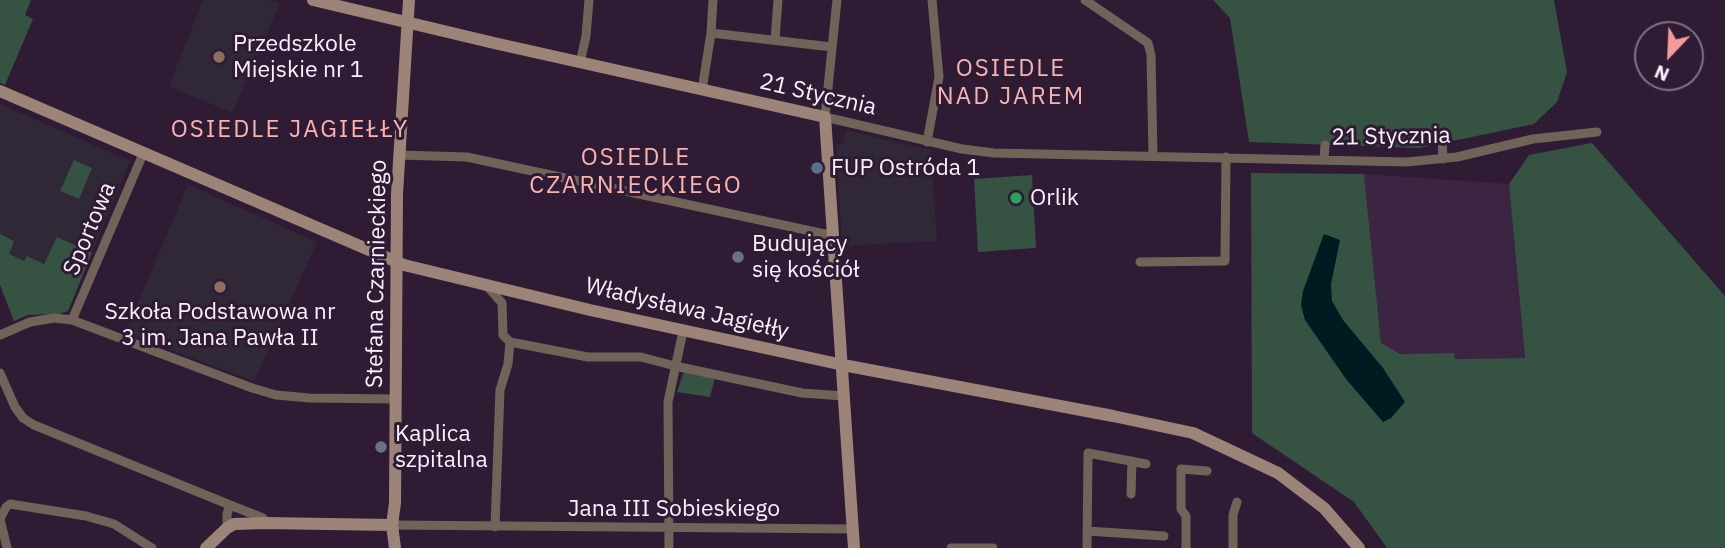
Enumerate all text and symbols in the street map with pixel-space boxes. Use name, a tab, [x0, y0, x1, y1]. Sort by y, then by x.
north arrow	[1634, 21, 1704, 91]
place label: Przedszkole Miejskie nr 1	[233, 30, 364, 84]
marker: Przedszkole Miejskie nr 1	[211, 49, 227, 65]
district label: OSIEDLE NAD JAREM	[938, 55, 1084, 111]
text: N	[1651, 60, 1673, 87]
street label: 21 Stycznia	[757, 68, 879, 122]
district label: OSIEDLE JAGIEŁŁY	[173, 116, 407, 144]
street label: 21 Stycznia	[1331, 122, 1451, 152]
district label: OSIEDLE CZARNIECKIEGO	[531, 144, 741, 200]
place label: FUP Ostróda 1	[831, 154, 980, 182]
street label: Stefana Czarnieckiego	[361, 160, 393, 388]
marker: FUP Ostróda 1	[809, 160, 825, 176]
street label: Sportowa	[58, 178, 122, 280]
place label: Orlik	[1030, 184, 1079, 212]
marker: Orlik	[1008, 190, 1024, 206]
place label: Budujący się kościół	[752, 230, 859, 284]
marker: Budujący się kościół	[730, 249, 746, 265]
street label: Władysława Jagiełły	[583, 272, 791, 346]
marker: Szkoła Podstawowa nr 3 im. Jana Pawła II	[212, 279, 228, 295]
place label: Szkoła Podstawowa nr 3 im. Jana Pawła II	[105, 298, 335, 352]
place label: Kaplica szpitalna	[395, 420, 488, 474]
marker: Kaplica szpitalna	[373, 439, 389, 455]
street label: Jana III Sobieskiego	[568, 495, 780, 523]

